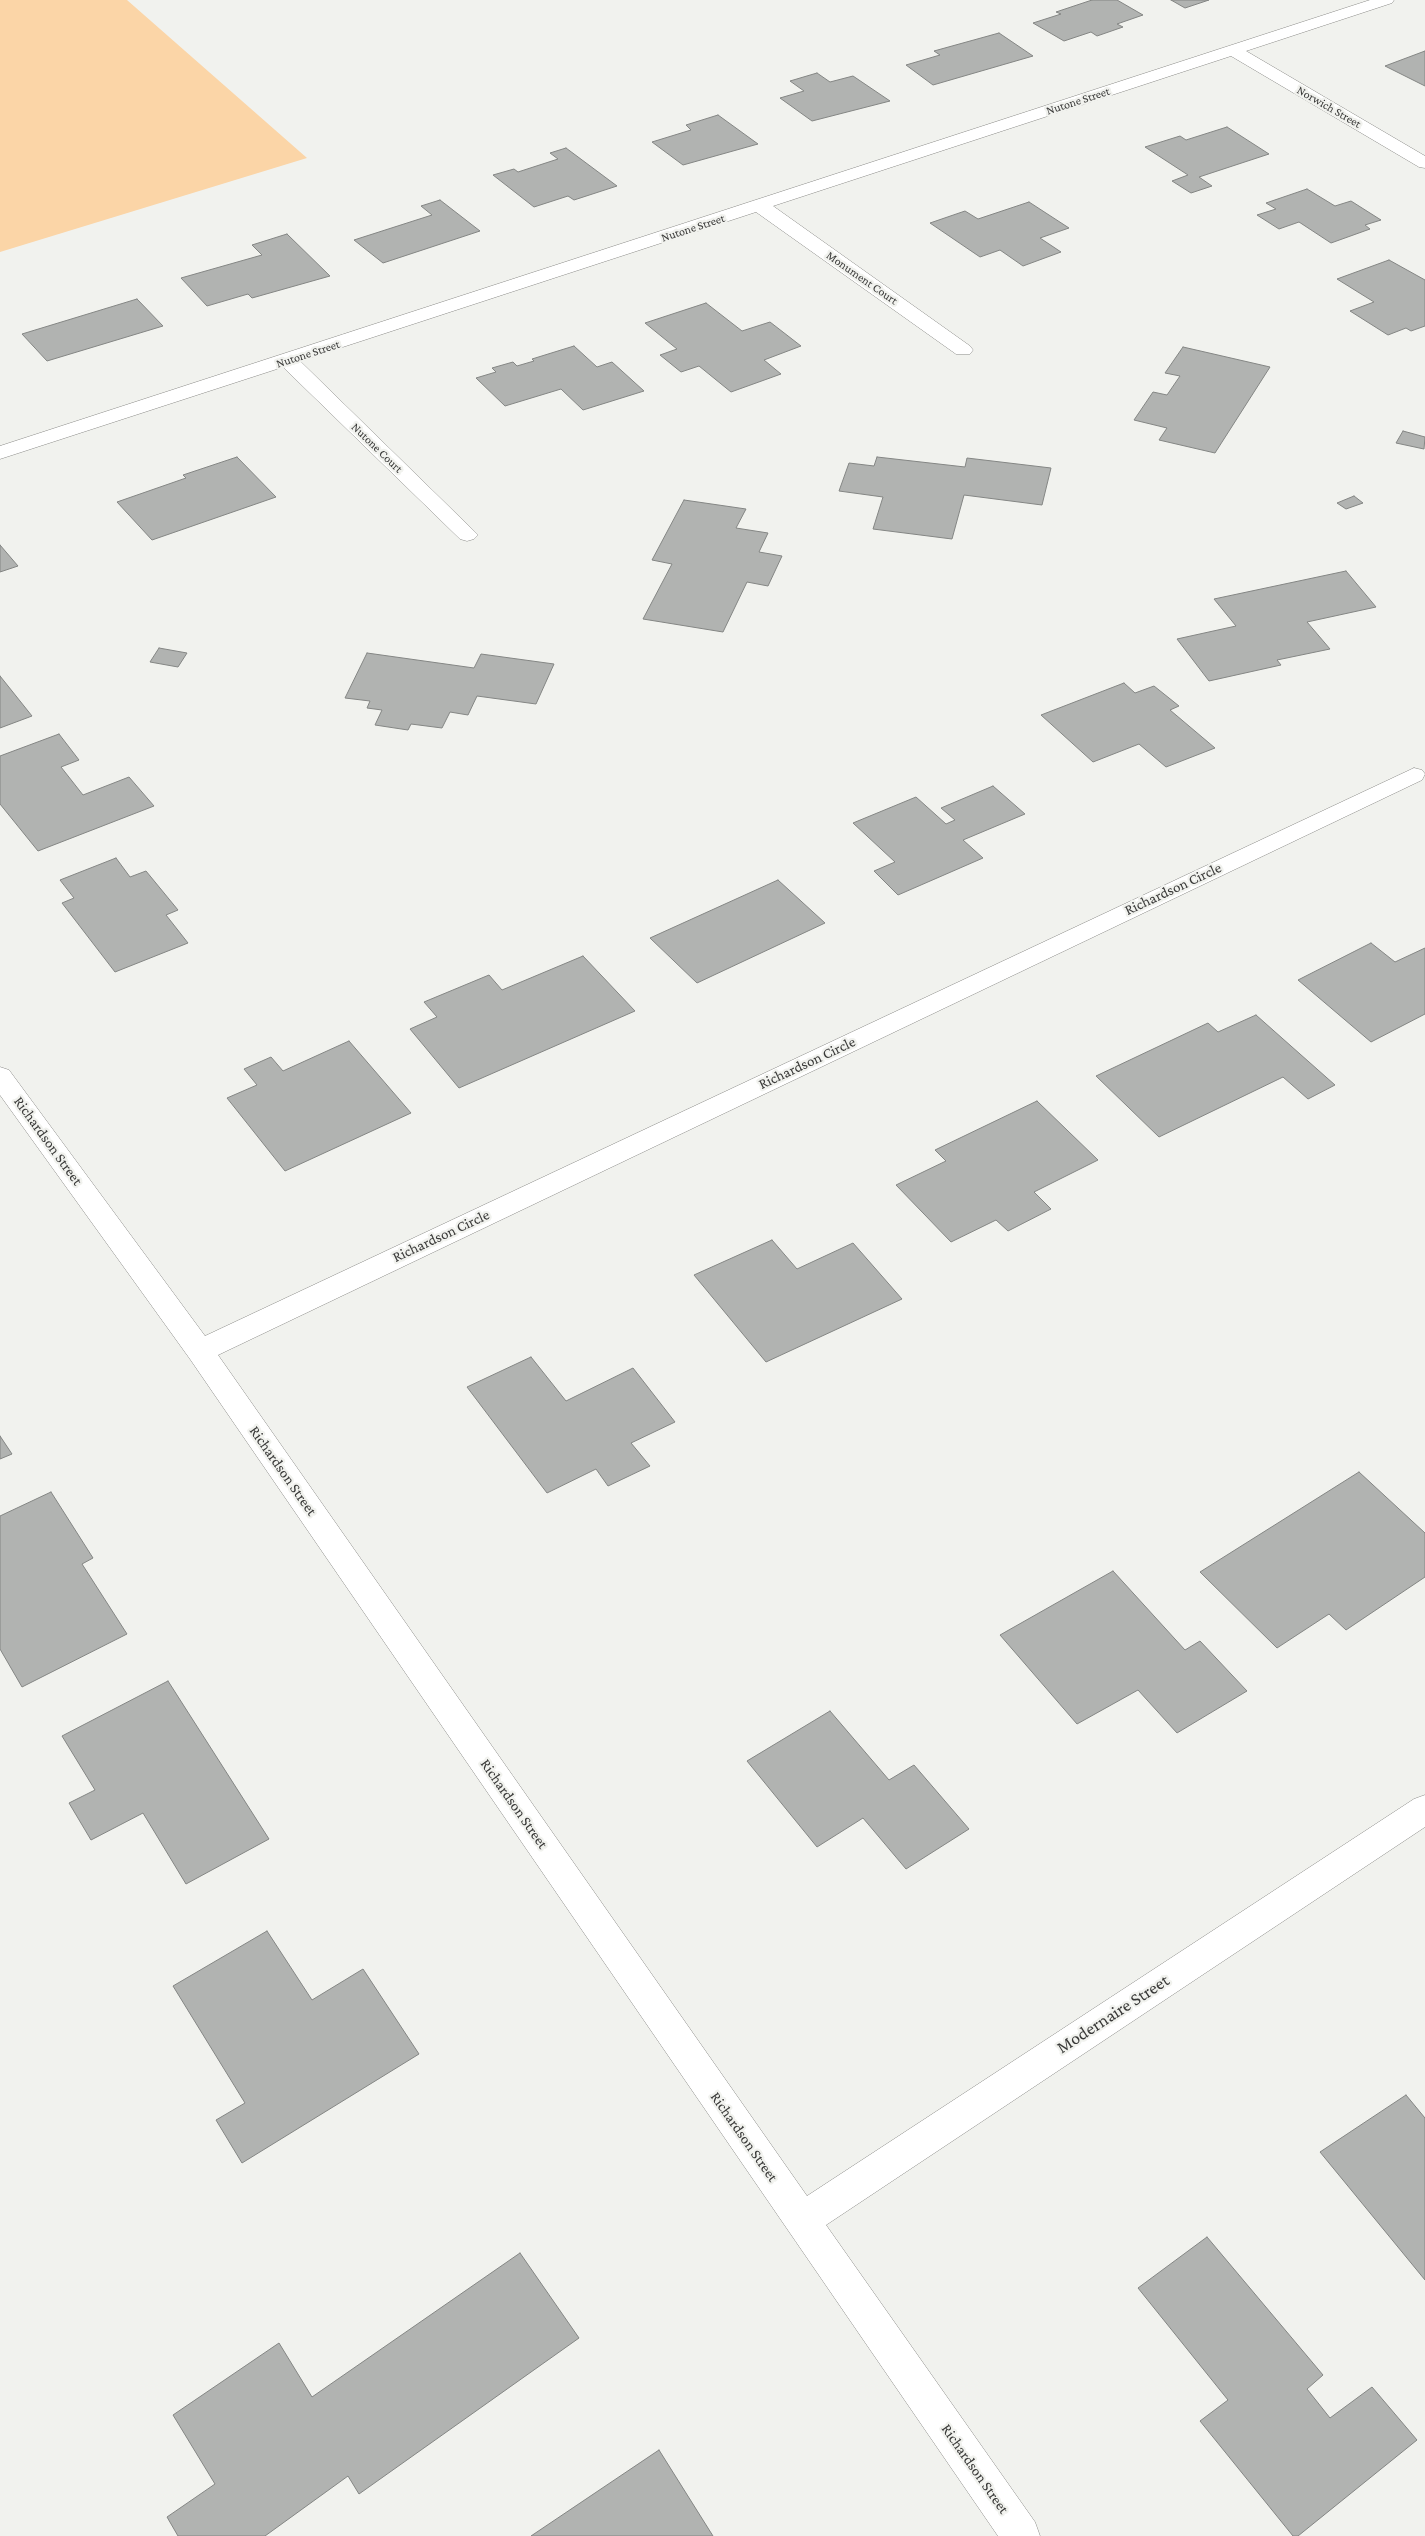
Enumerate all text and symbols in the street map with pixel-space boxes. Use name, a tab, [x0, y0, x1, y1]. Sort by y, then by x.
street label: Norwich Street	[1294, 83, 1364, 131]
street label: Nutone Street	[1044, 84, 1112, 118]
street label: Nutone Street	[659, 211, 727, 245]
street label: Monument Court	[824, 248, 900, 308]
street label: Nutone Street	[274, 337, 342, 371]
street label: Nutone Court	[348, 420, 406, 476]
street label: Richardson Circle	[1122, 859, 1224, 919]
street label: Richardson Circle	[756, 1033, 858, 1093]
street label: Richardson Street	[10, 1093, 86, 1189]
street label: Richardson Circle	[390, 1206, 492, 1266]
street label: Richardson Street	[245, 1423, 321, 1519]
street label: Richardson Street	[476, 1756, 552, 1852]
street label: Modernaire Street	[1053, 1970, 1173, 2058]
street label: Richardson Street	[706, 2089, 782, 2185]
street label: Richardson Street	[937, 2421, 1013, 2517]

